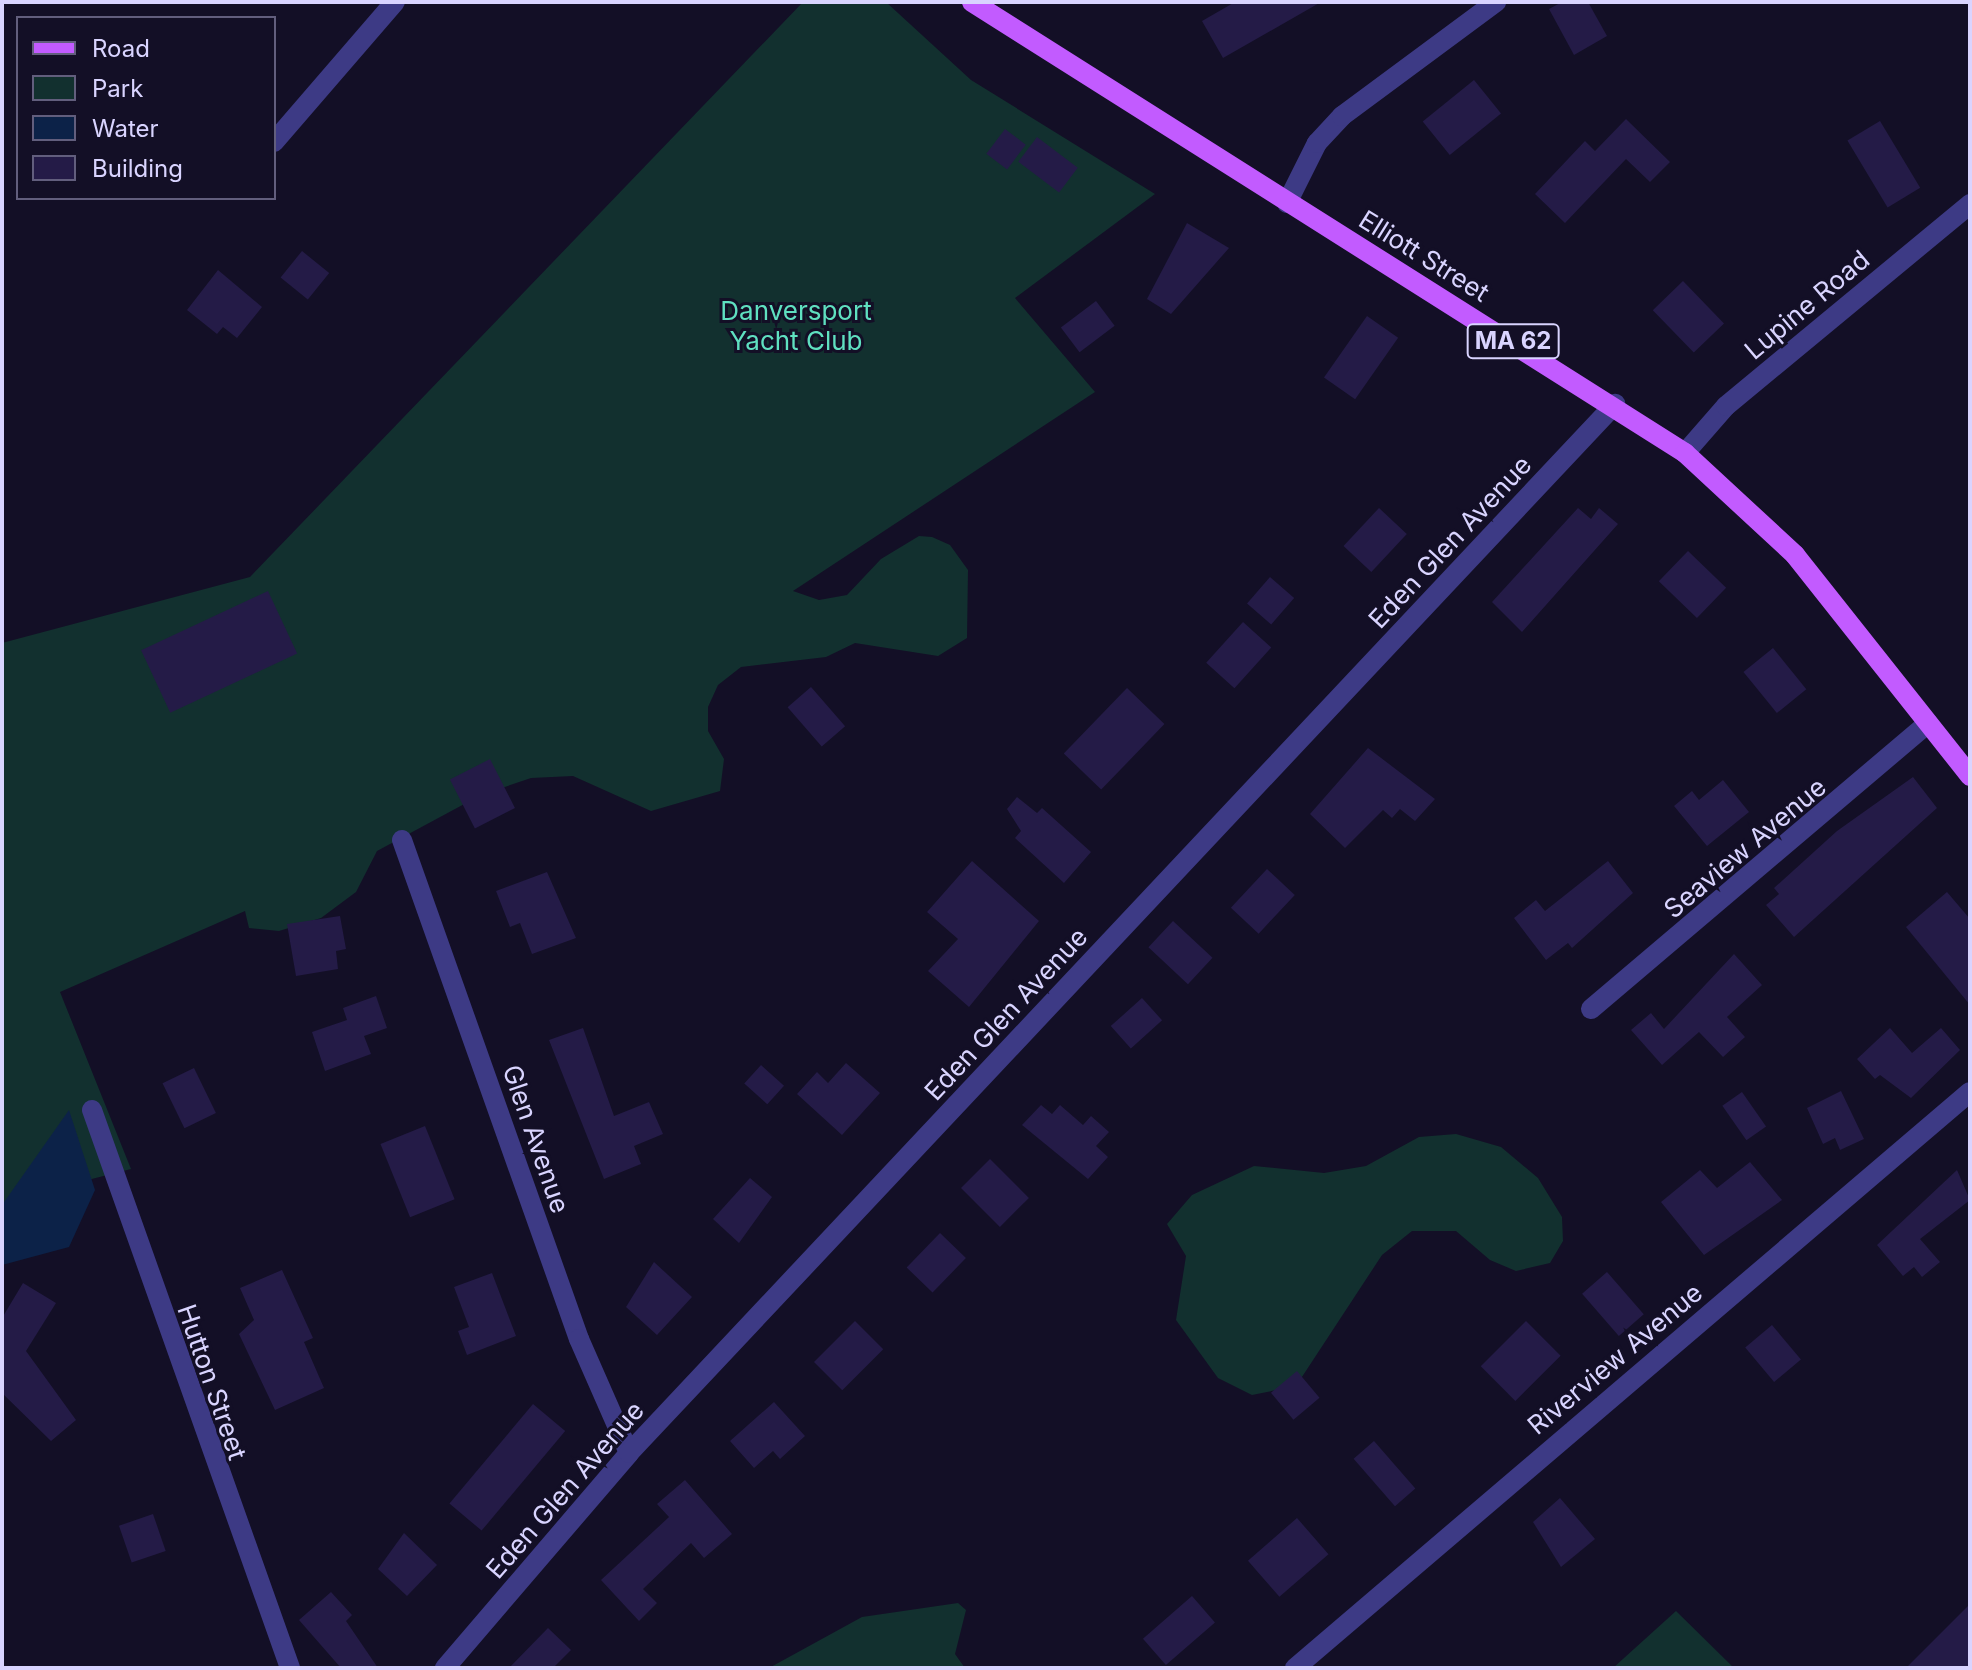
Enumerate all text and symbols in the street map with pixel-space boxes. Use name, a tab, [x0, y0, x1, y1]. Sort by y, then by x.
legend	[16, 16, 276, 200]
text: Road	[92, 34, 150, 63]
text: Park	[92, 74, 143, 103]
text: Water	[92, 114, 159, 143]
text: Building	[92, 154, 183, 183]
street label: Elliott Street	[1353, 204, 1495, 308]
street label: Lupine Road	[1738, 244, 1876, 366]
park label: Danversport Yacht Club	[720, 295, 872, 356]
road number: MA 62	[1465, 321, 1561, 361]
street label: Eden Glen Avenue	[1362, 449, 1538, 635]
street label: Seaview Avenue	[1658, 771, 1832, 925]
street label: Eden Glen Avenue	[918, 921, 1094, 1107]
street label: Glen Avenue	[496, 1061, 576, 1217]
street label: Riverview Avenue	[1521, 1277, 1709, 1441]
street label: Hutton Street	[171, 1300, 253, 1464]
street label: Eden Glen Avenue	[480, 1395, 650, 1585]

